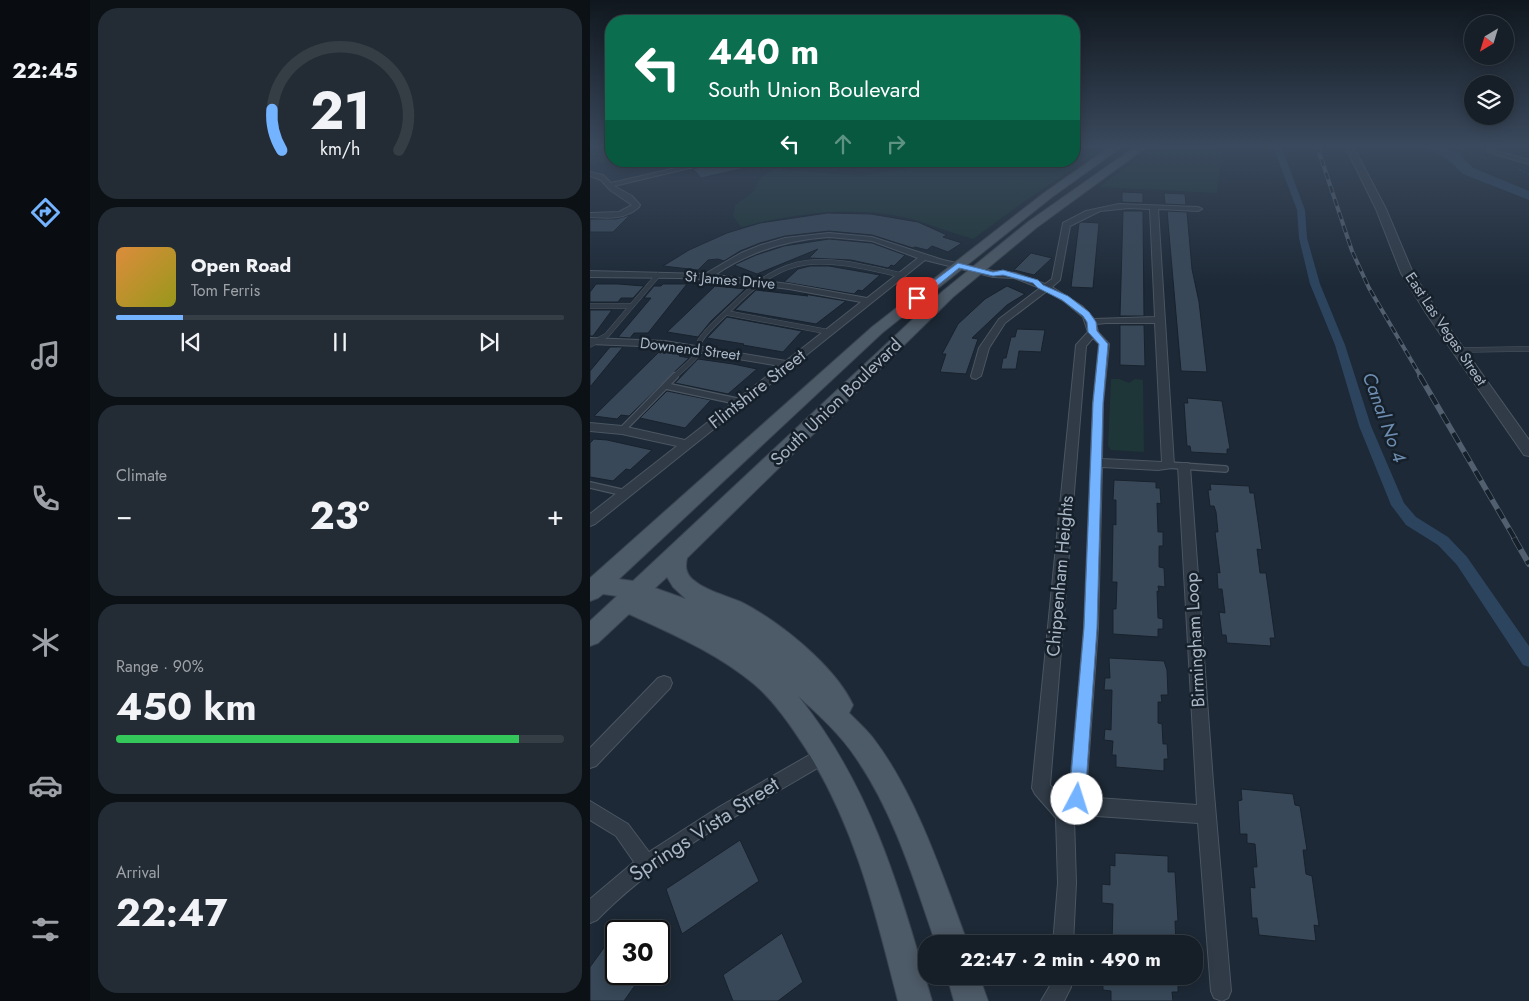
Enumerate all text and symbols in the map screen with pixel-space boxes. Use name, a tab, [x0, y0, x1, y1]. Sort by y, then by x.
north arrow	[1464, 15, 1514, 65]
map controls	[1464, 15, 1514, 125]
text: 440 m	[708, 27, 819, 77]
icon: left	[625, 35, 690, 100]
text: 22:45	[12, 54, 78, 86]
text: 21	[310, 73, 370, 149]
text: South Union Boulevard	[708, 73, 921, 105]
button: layers	[1464, 75, 1514, 125]
icon: left	[776, 130, 804, 158]
icon: ahead	[829, 130, 857, 158]
icon: right	[882, 130, 910, 158]
text: km/h	[320, 136, 360, 162]
icon: directions	[28, 195, 63, 230]
text: Open Road	[191, 252, 291, 279]
street label: St James Drive	[684, 265, 776, 295]
street label: East Las Vegas Street	[1400, 268, 1492, 390]
pin	[896, 277, 938, 319]
text: Tom Ferris	[191, 279, 260, 302]
icon: arrive	[903, 284, 931, 312]
icon: previous	[177, 328, 205, 356]
icon: pause	[326, 328, 354, 356]
icon: next	[475, 328, 503, 356]
street label: Downend Street	[639, 332, 742, 366]
street label: South Union Boulevard	[764, 332, 908, 472]
icon: music	[28, 338, 63, 373]
street label: Flintshire Street	[703, 342, 811, 435]
water label: Canal No 4	[1356, 368, 1413, 466]
text: Climate	[116, 464, 167, 487]
icon: phone	[28, 481, 63, 516]
text: 23°	[310, 488, 370, 543]
street label: Chippenham Heights	[1040, 494, 1080, 658]
text: −	[116, 495, 133, 536]
text: +	[547, 495, 564, 536]
street label: Birmingham Loop	[1178, 572, 1212, 708]
icon: climate	[28, 625, 63, 660]
text: Range · 90%	[116, 655, 204, 678]
text: 450 km	[116, 679, 257, 734]
icon: car	[28, 768, 63, 803]
street label: Springs Vista Street	[623, 769, 785, 889]
position arrow	[1050, 772, 1102, 824]
text: Arrival	[116, 861, 160, 884]
text: 22:47	[116, 885, 228, 940]
icon: filters	[28, 912, 63, 947]
speed limit sign: 30	[605, 920, 670, 985]
text: 22:47 · 2 min · 490 m	[960, 946, 1161, 973]

